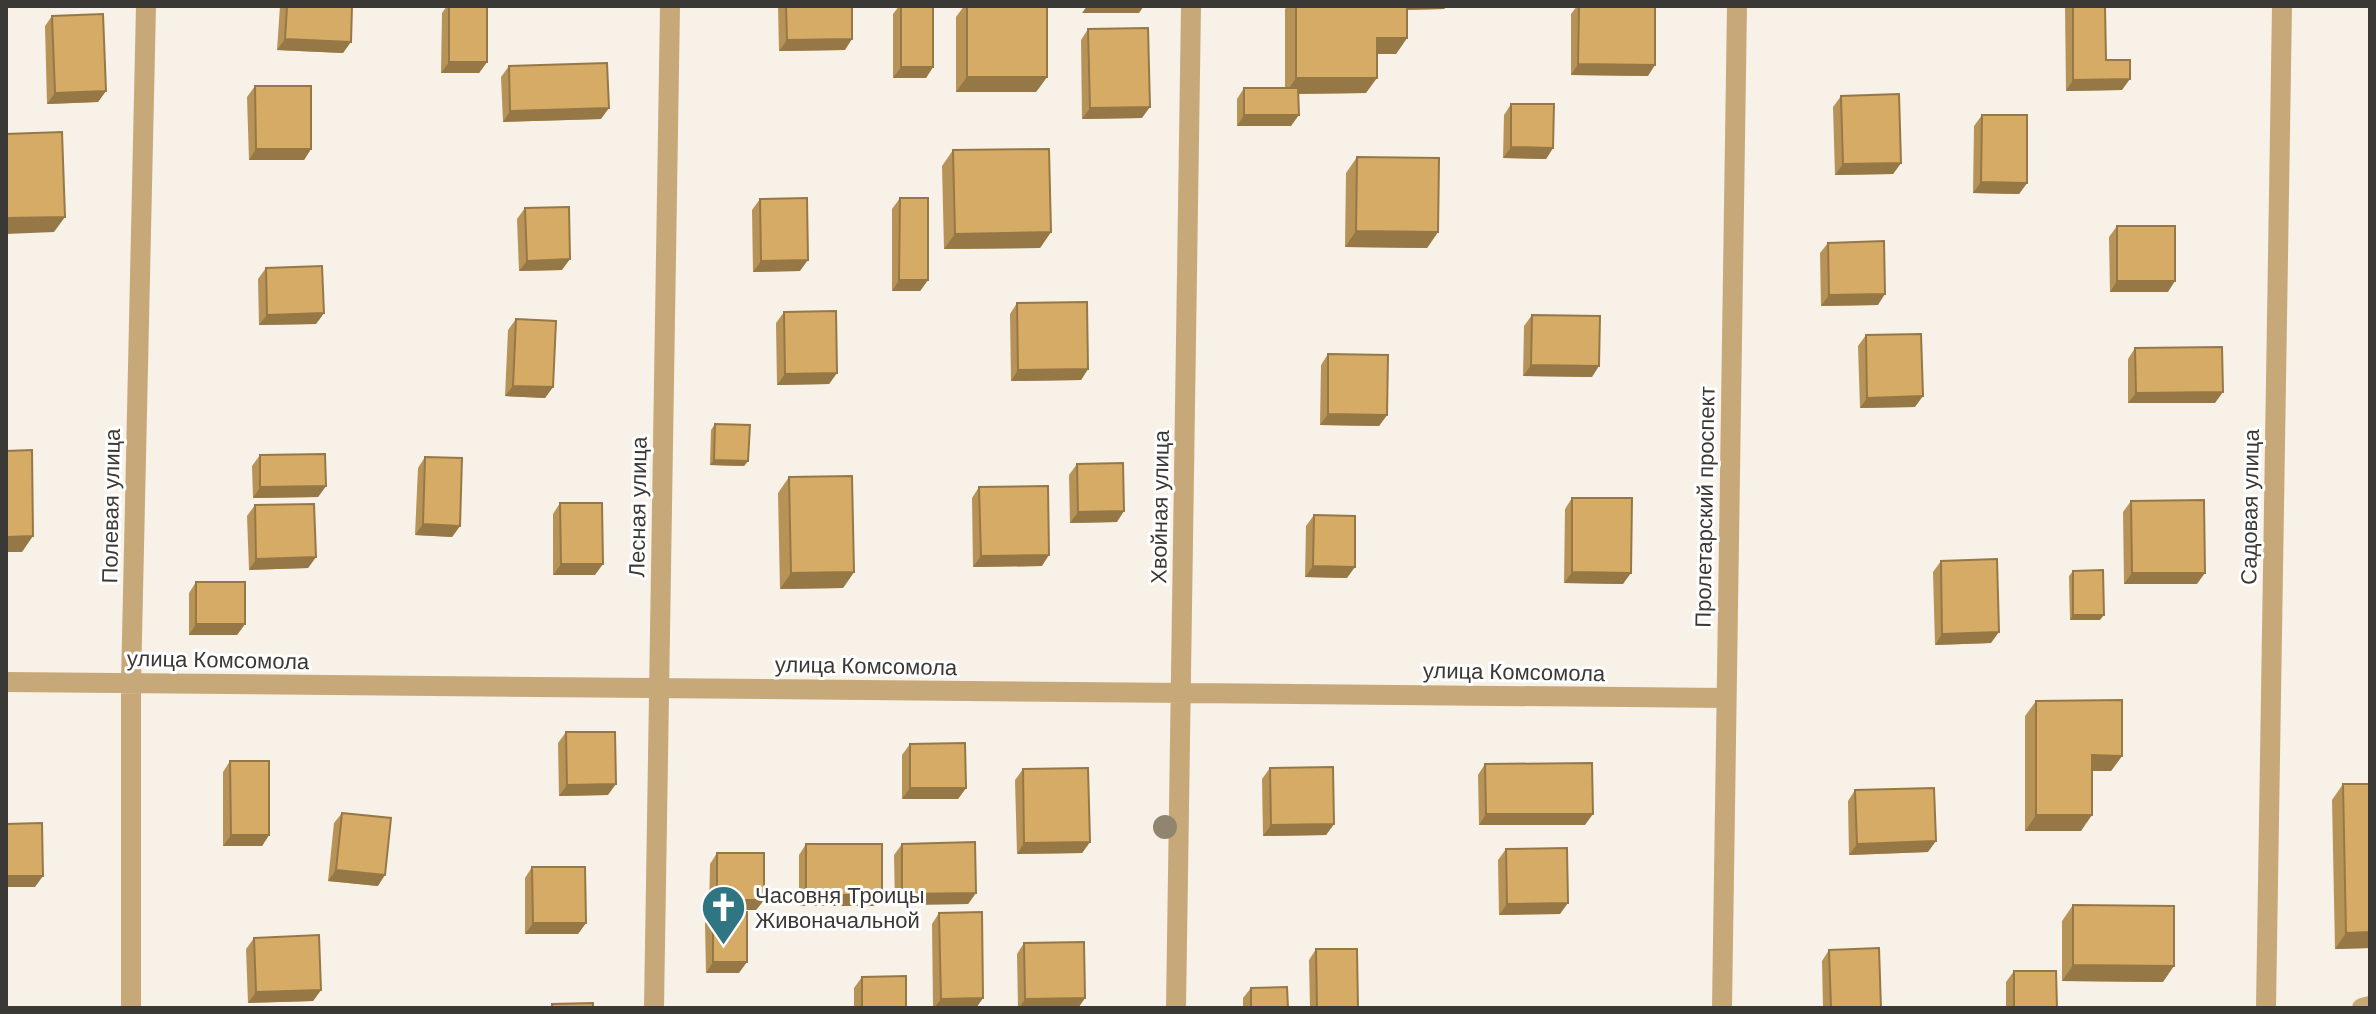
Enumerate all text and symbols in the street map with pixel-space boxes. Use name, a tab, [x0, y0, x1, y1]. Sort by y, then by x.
street label: Пролетарский проспект	[1690, 386, 1720, 628]
street label: Полевая улица	[97, 428, 125, 584]
street label: Садовая улица	[2236, 428, 2264, 585]
street label: Хвойная улица	[1146, 429, 1174, 584]
street label: Лесная улица	[624, 436, 652, 577]
street label: улица Комсомола	[127, 646, 310, 674]
street label: улица Комсомола	[775, 652, 958, 680]
street label: улица Комсомола	[1423, 658, 1606, 686]
place label: Часовня Троицы Живоначальной	[755, 883, 925, 933]
church icon: Часовня Троицы Живоначальной	[700, 884, 748, 947]

